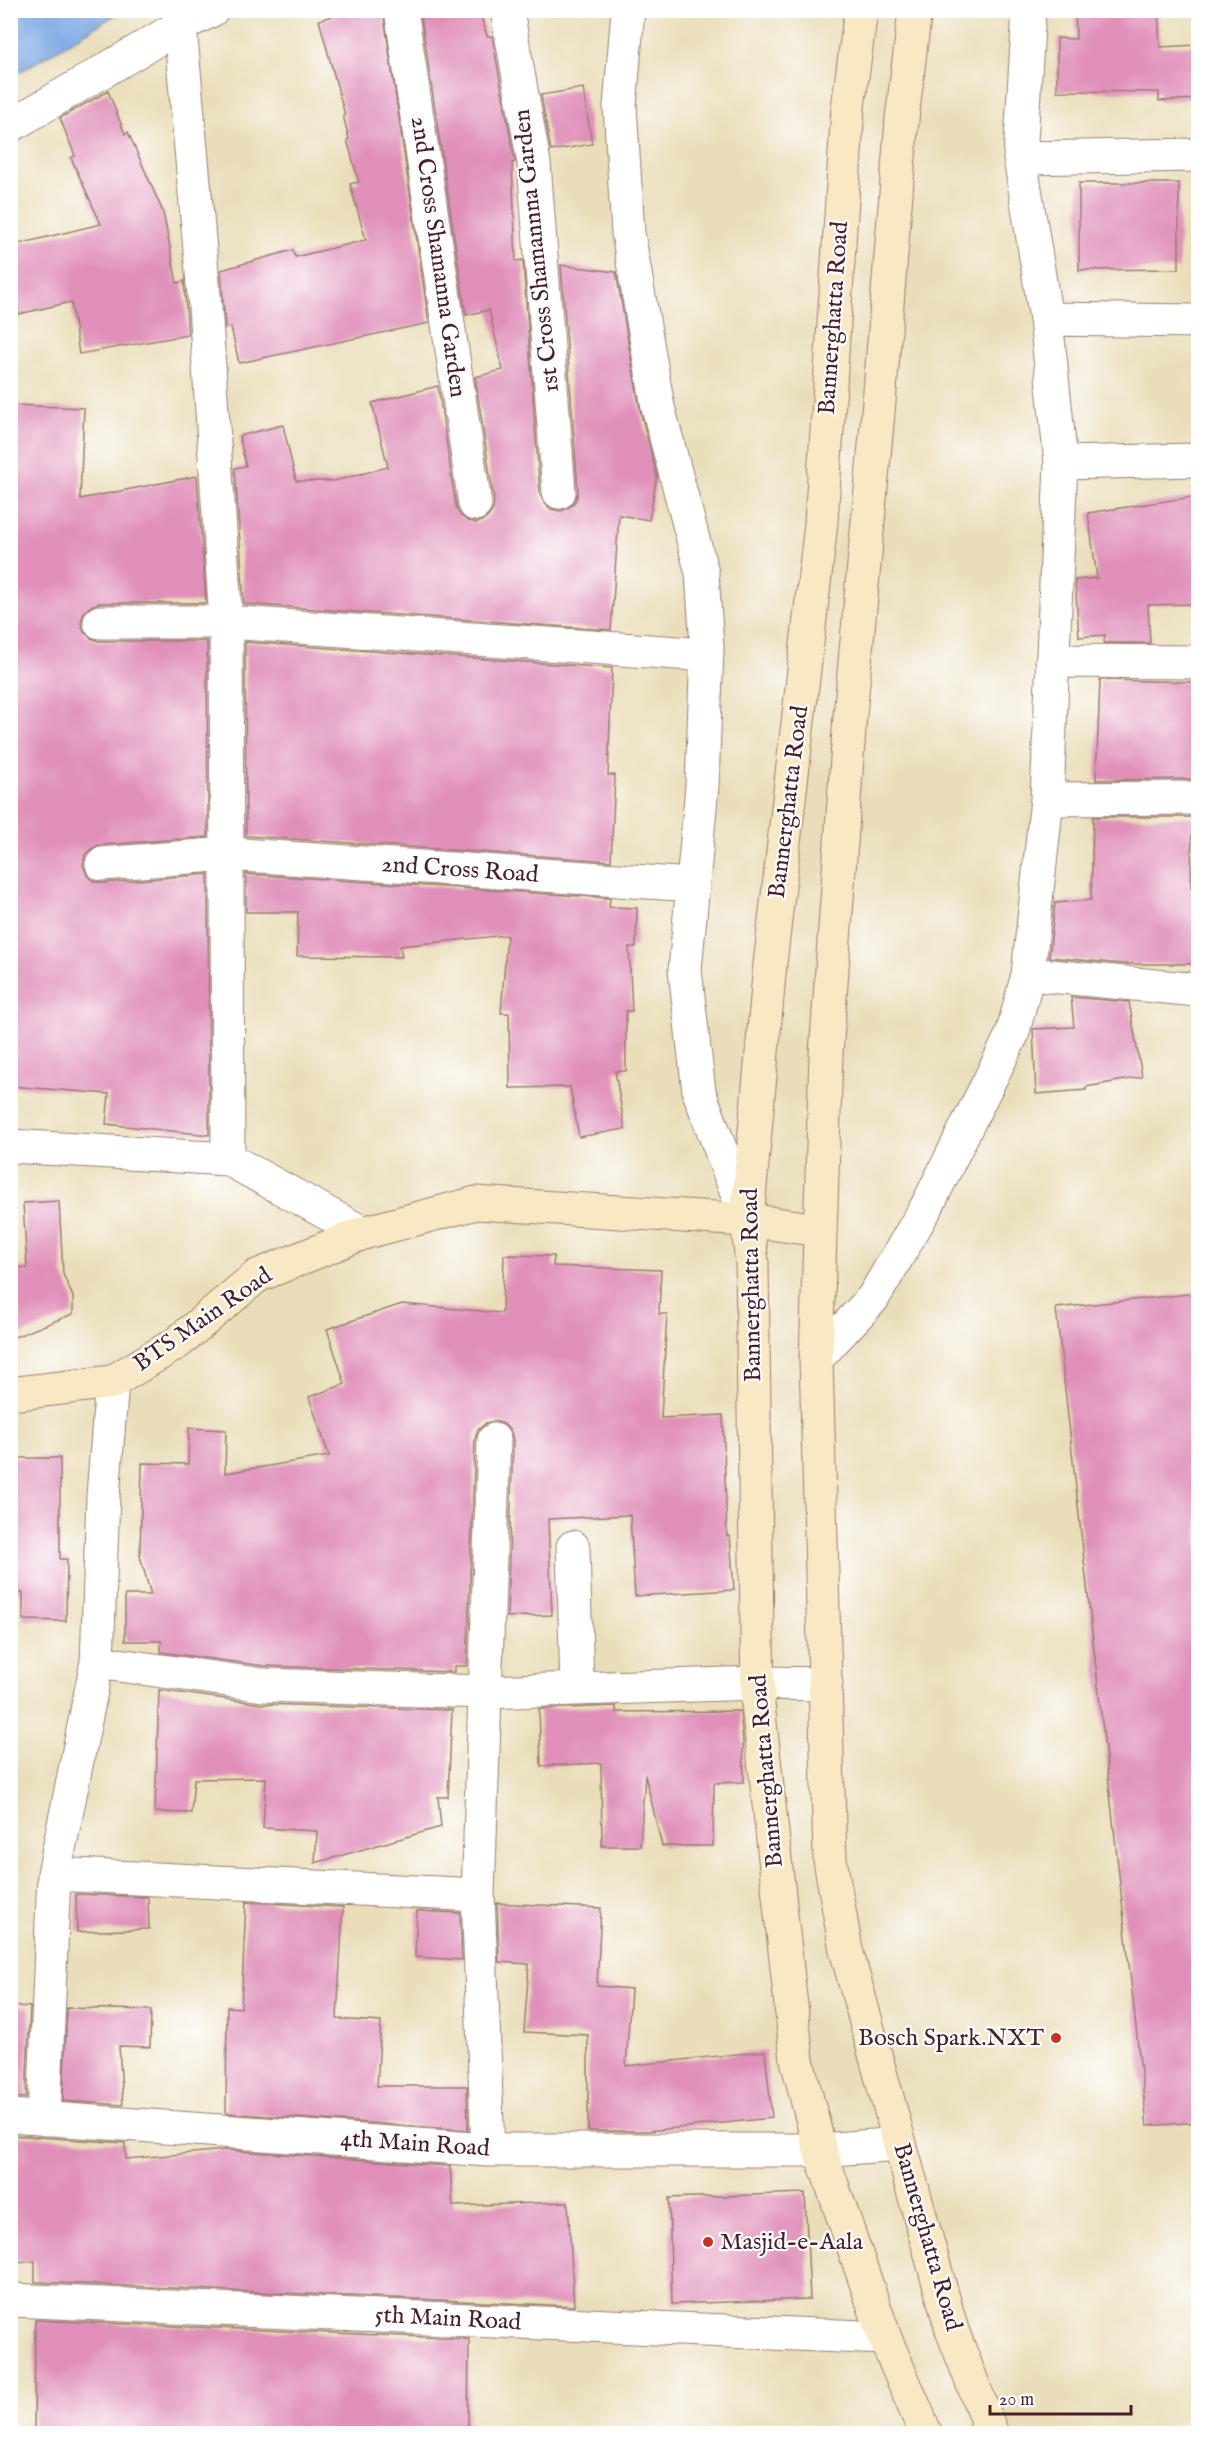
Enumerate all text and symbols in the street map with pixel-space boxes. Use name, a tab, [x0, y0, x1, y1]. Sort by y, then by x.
street label: 1st Cross Shamannna Garden	[507, 107, 567, 394]
street label: 2nd Cross Shamanna Garden	[403, 115, 473, 400]
street label: Bannerghatta Road	[812, 220, 856, 416]
street label: Bannerghatta Road	[762, 704, 816, 900]
street label: 2nd Cross Road	[380, 849, 540, 891]
street label: Bannerghatta Road	[735, 1187, 769, 1382]
street label: BTS Main Road	[128, 1261, 279, 1379]
street label: Bannerghatta Road	[743, 1673, 791, 1869]
place label: Bosch Spark.NXT	[858, 2023, 1045, 2054]
marker: Bosch Spark.NXT	[1049, 2031, 1063, 2045]
street label: 4th Main Road	[339, 2123, 491, 2165]
street label: Bannerghatta Road	[885, 2139, 969, 2335]
place label: Masjid-e-Aala	[720, 2227, 864, 2258]
marker: Masjid-e-Aala	[701, 2235, 715, 2249]
street label: 5th Main Road	[374, 2300, 522, 2338]
scale bar	[990, 2378, 1131, 2416]
text: 20 m	[999, 2389, 1034, 2412]

